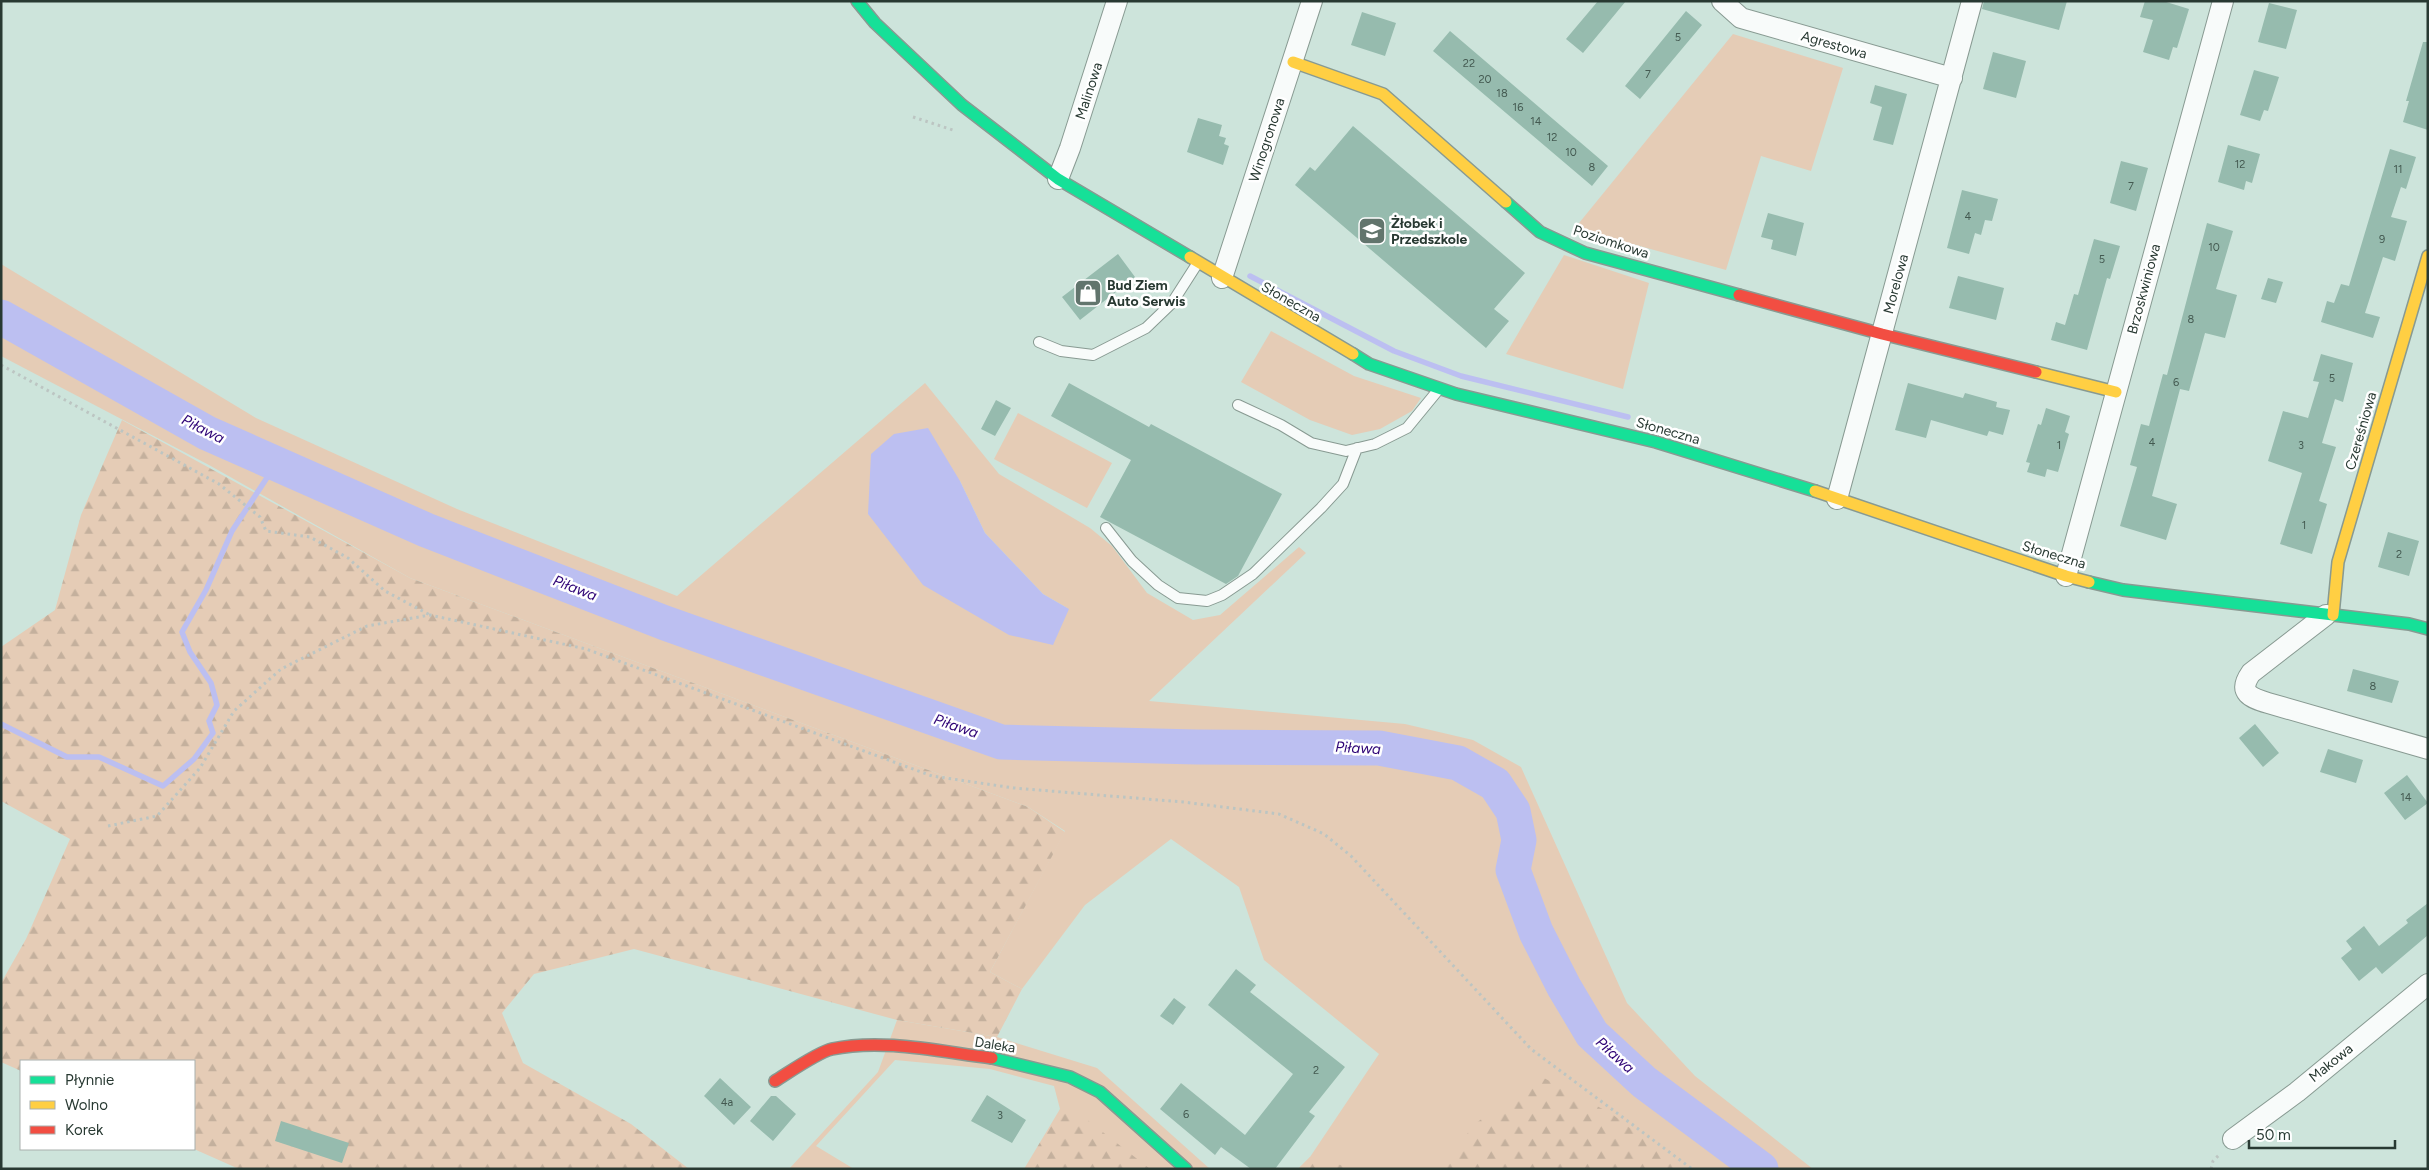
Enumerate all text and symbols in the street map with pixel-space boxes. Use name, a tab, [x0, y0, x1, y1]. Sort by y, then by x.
street label: Agrestowa	[1799, 28, 1869, 62]
house number: 5	[1675, 31, 1681, 44]
house number: 22	[1463, 57, 1475, 70]
street label: Malinowa	[1072, 60, 1106, 122]
house number: 7	[1645, 68, 1651, 81]
house number: 20	[1478, 73, 1492, 86]
house number: 18	[1496, 87, 1508, 100]
street label: Winogronowa	[1245, 96, 1289, 184]
house number: 16	[1513, 101, 1523, 114]
house number: 14	[1530, 115, 1542, 128]
house number: 12	[1547, 131, 1557, 144]
house number: 10	[1565, 146, 1577, 159]
house number: 12	[2235, 158, 2245, 171]
house number: 8	[1589, 161, 1596, 174]
house number: 11	[2393, 163, 2403, 176]
house number: 7	[2128, 180, 2134, 193]
house number: 4	[1965, 210, 1972, 223]
place label: Żłobek i Przedszkole	[1391, 215, 1467, 248]
school or university icon: Żłobek i Przedszkole	[1357, 216, 1387, 246]
street label: Poziomkowa	[1571, 222, 1651, 262]
house number: 9	[2379, 233, 2385, 246]
house number: 10	[2208, 241, 2220, 254]
street label: Brzoskwiniowa	[2124, 242, 2164, 336]
street label: Morelowa	[1880, 252, 1912, 316]
house number: 5	[2099, 253, 2105, 266]
place label: Bud Ziem Auto Serwis	[1107, 277, 1186, 310]
shop icon: Bud Ziem Auto Serwis	[1073, 278, 1103, 308]
street label: Słoneczna	[1258, 278, 1324, 326]
house number: 8	[2188, 313, 2195, 326]
house number: 5	[2329, 372, 2335, 385]
house number: 6	[2173, 376, 2179, 389]
street label: Czereśniowa	[2342, 390, 2380, 472]
water label: Piława	[179, 411, 228, 447]
street label: Słoneczna	[1634, 414, 1702, 448]
house number: 4	[2149, 436, 2156, 449]
house number: 1	[2057, 439, 2061, 452]
house number: 3	[2298, 439, 2304, 452]
house number: 1	[2302, 519, 2306, 532]
street label: Słoneczna	[2020, 537, 2088, 573]
house number: 2	[2396, 548, 2402, 561]
water label: Piława	[550, 571, 600, 605]
house number: 8	[2370, 680, 2377, 693]
water label: Piława	[931, 710, 981, 742]
water label: Piława	[1335, 738, 1381, 758]
house number: 14	[2400, 791, 2412, 804]
street label: Daleka	[973, 1033, 1017, 1057]
water label: Piława	[1592, 1033, 1638, 1077]
street label: Makowa	[2306, 1040, 2356, 1086]
legend	[20, 1060, 195, 1150]
house number: 2	[1313, 1064, 1319, 1077]
text: Płynnie	[65, 1071, 114, 1089]
text: Wolno	[65, 1096, 108, 1114]
house number: 4a	[721, 1096, 733, 1109]
house number: 6	[1183, 1108, 1189, 1121]
house number: 3	[997, 1109, 1003, 1122]
scale bar	[2249, 1118, 2395, 1150]
text: Korek	[65, 1121, 104, 1139]
text: 50 m	[2256, 1126, 2291, 1144]

